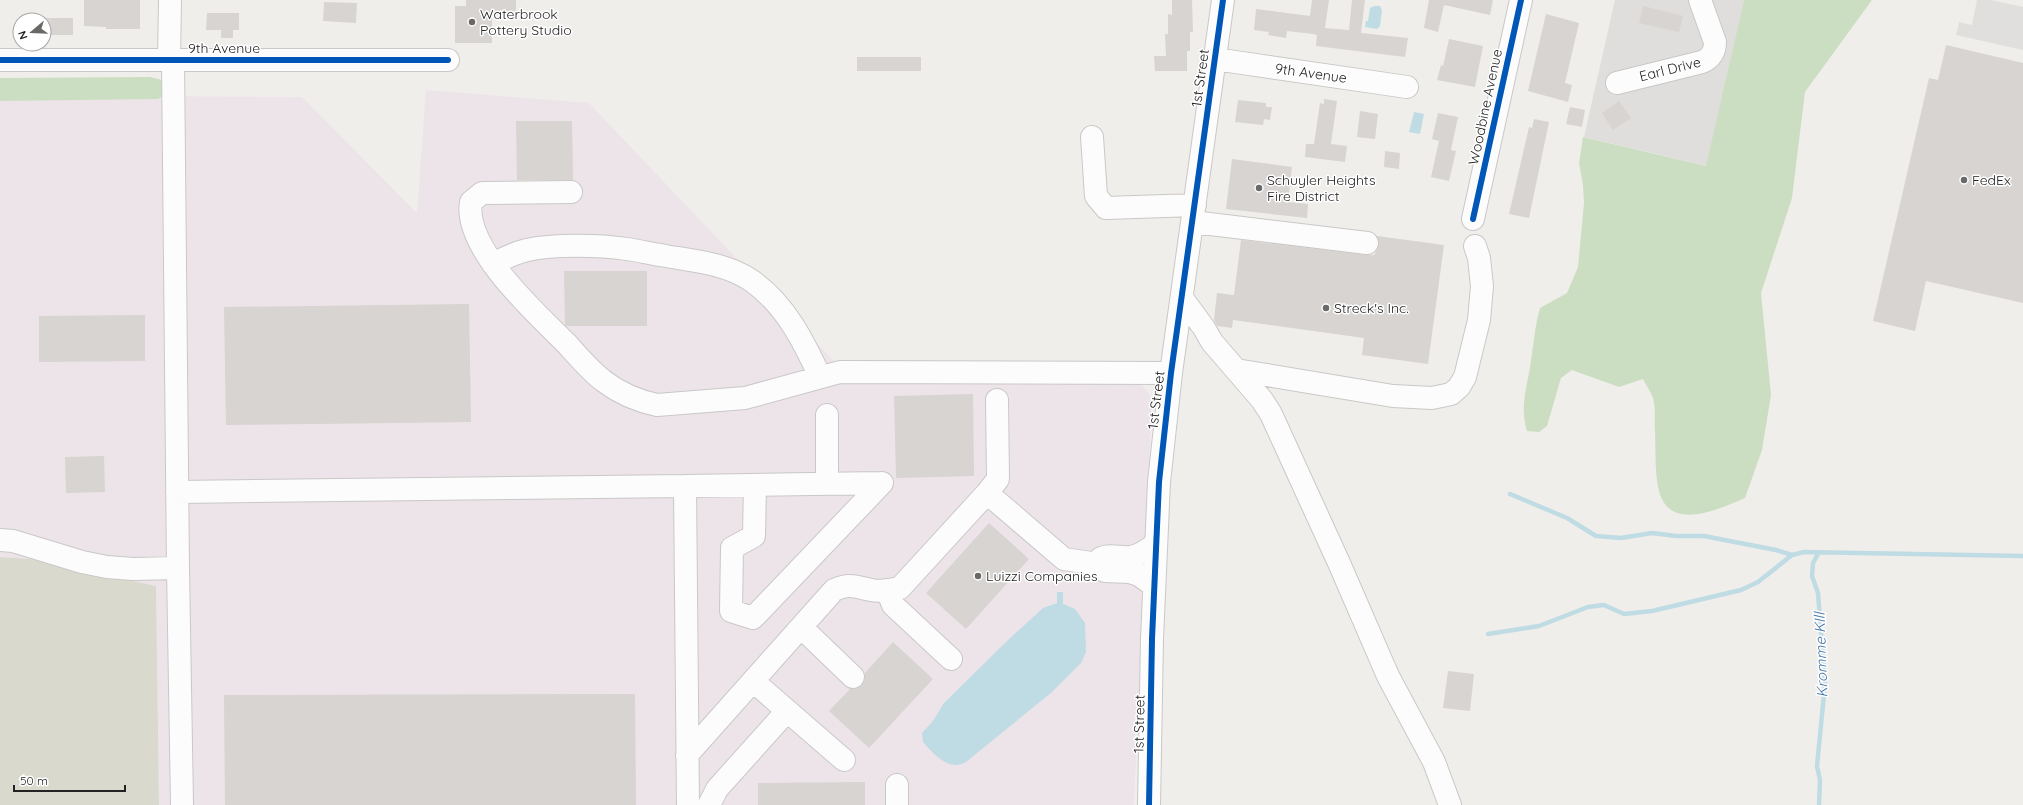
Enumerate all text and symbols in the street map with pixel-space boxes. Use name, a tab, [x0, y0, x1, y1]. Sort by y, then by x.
place label: Waterbrook Pottery Studio	[480, 5, 572, 39]
north arrow	[12, 12, 52, 52]
marker: Waterbrook Pottery Studio	[467, 17, 477, 27]
text: N	[15, 29, 30, 41]
street label: 9th Avenue	[188, 39, 260, 57]
street label: 1st Street	[1187, 47, 1213, 108]
street label: Woodbine Avenue	[1464, 47, 1506, 167]
street label: Earl Drive	[1637, 53, 1703, 85]
street label: 9th Avenue	[1274, 59, 1348, 87]
place label: Schuyler Heights Fire District	[1267, 171, 1375, 205]
place label: FedEx	[1972, 171, 2011, 189]
marker: FedEx	[1959, 175, 1969, 185]
marker: Schuyler Heights Fire District	[1254, 183, 1264, 193]
place label: Streck's Inc.	[1334, 299, 1409, 317]
marker: Streck's Inc.	[1321, 303, 1331, 313]
street label: 1st Street	[1143, 370, 1169, 430]
place label: Luizzi Companies	[986, 567, 1098, 585]
marker: Luizzi Companies	[973, 571, 983, 581]
water label: Kromme KIll	[1809, 611, 1831, 698]
street label: 1st Street	[1129, 694, 1149, 753]
scale bar	[14, 767, 125, 793]
text: 50 m	[20, 773, 48, 788]

